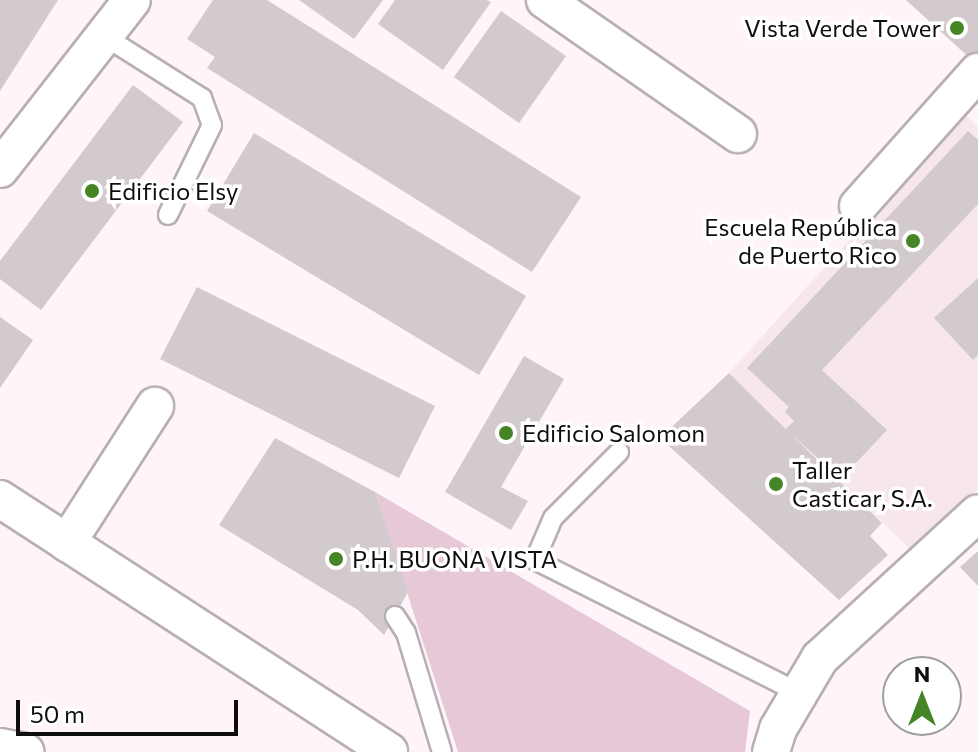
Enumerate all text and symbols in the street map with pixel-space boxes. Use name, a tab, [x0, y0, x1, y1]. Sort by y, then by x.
place label: Vista Verde Tower	[744, 14, 941, 42]
marker: Vista Verde Tower	[948, 19, 966, 37]
place label: Edificio Elsy	[108, 177, 238, 205]
marker: Edificio Elsy	[83, 182, 101, 200]
place label: Escuela República de Puerto Rico	[704, 213, 897, 269]
marker: Escuela República de Puerto Rico	[904, 232, 922, 250]
place label: Edificio Salomon	[522, 419, 705, 447]
marker: Edificio Salomon	[497, 424, 515, 442]
place label: Taller Casticar, S.A.	[792, 456, 933, 512]
marker: Taller Casticar, S.A.	[767, 475, 785, 493]
place label: P.H. BUONA VISTA	[352, 545, 557, 573]
marker: P.H. BUONA VISTA	[327, 550, 345, 568]
north arrow	[882, 656, 962, 736]
text: N	[914, 660, 930, 687]
scale bar	[20, 684, 242, 734]
text: 50 m	[30, 699, 85, 728]

